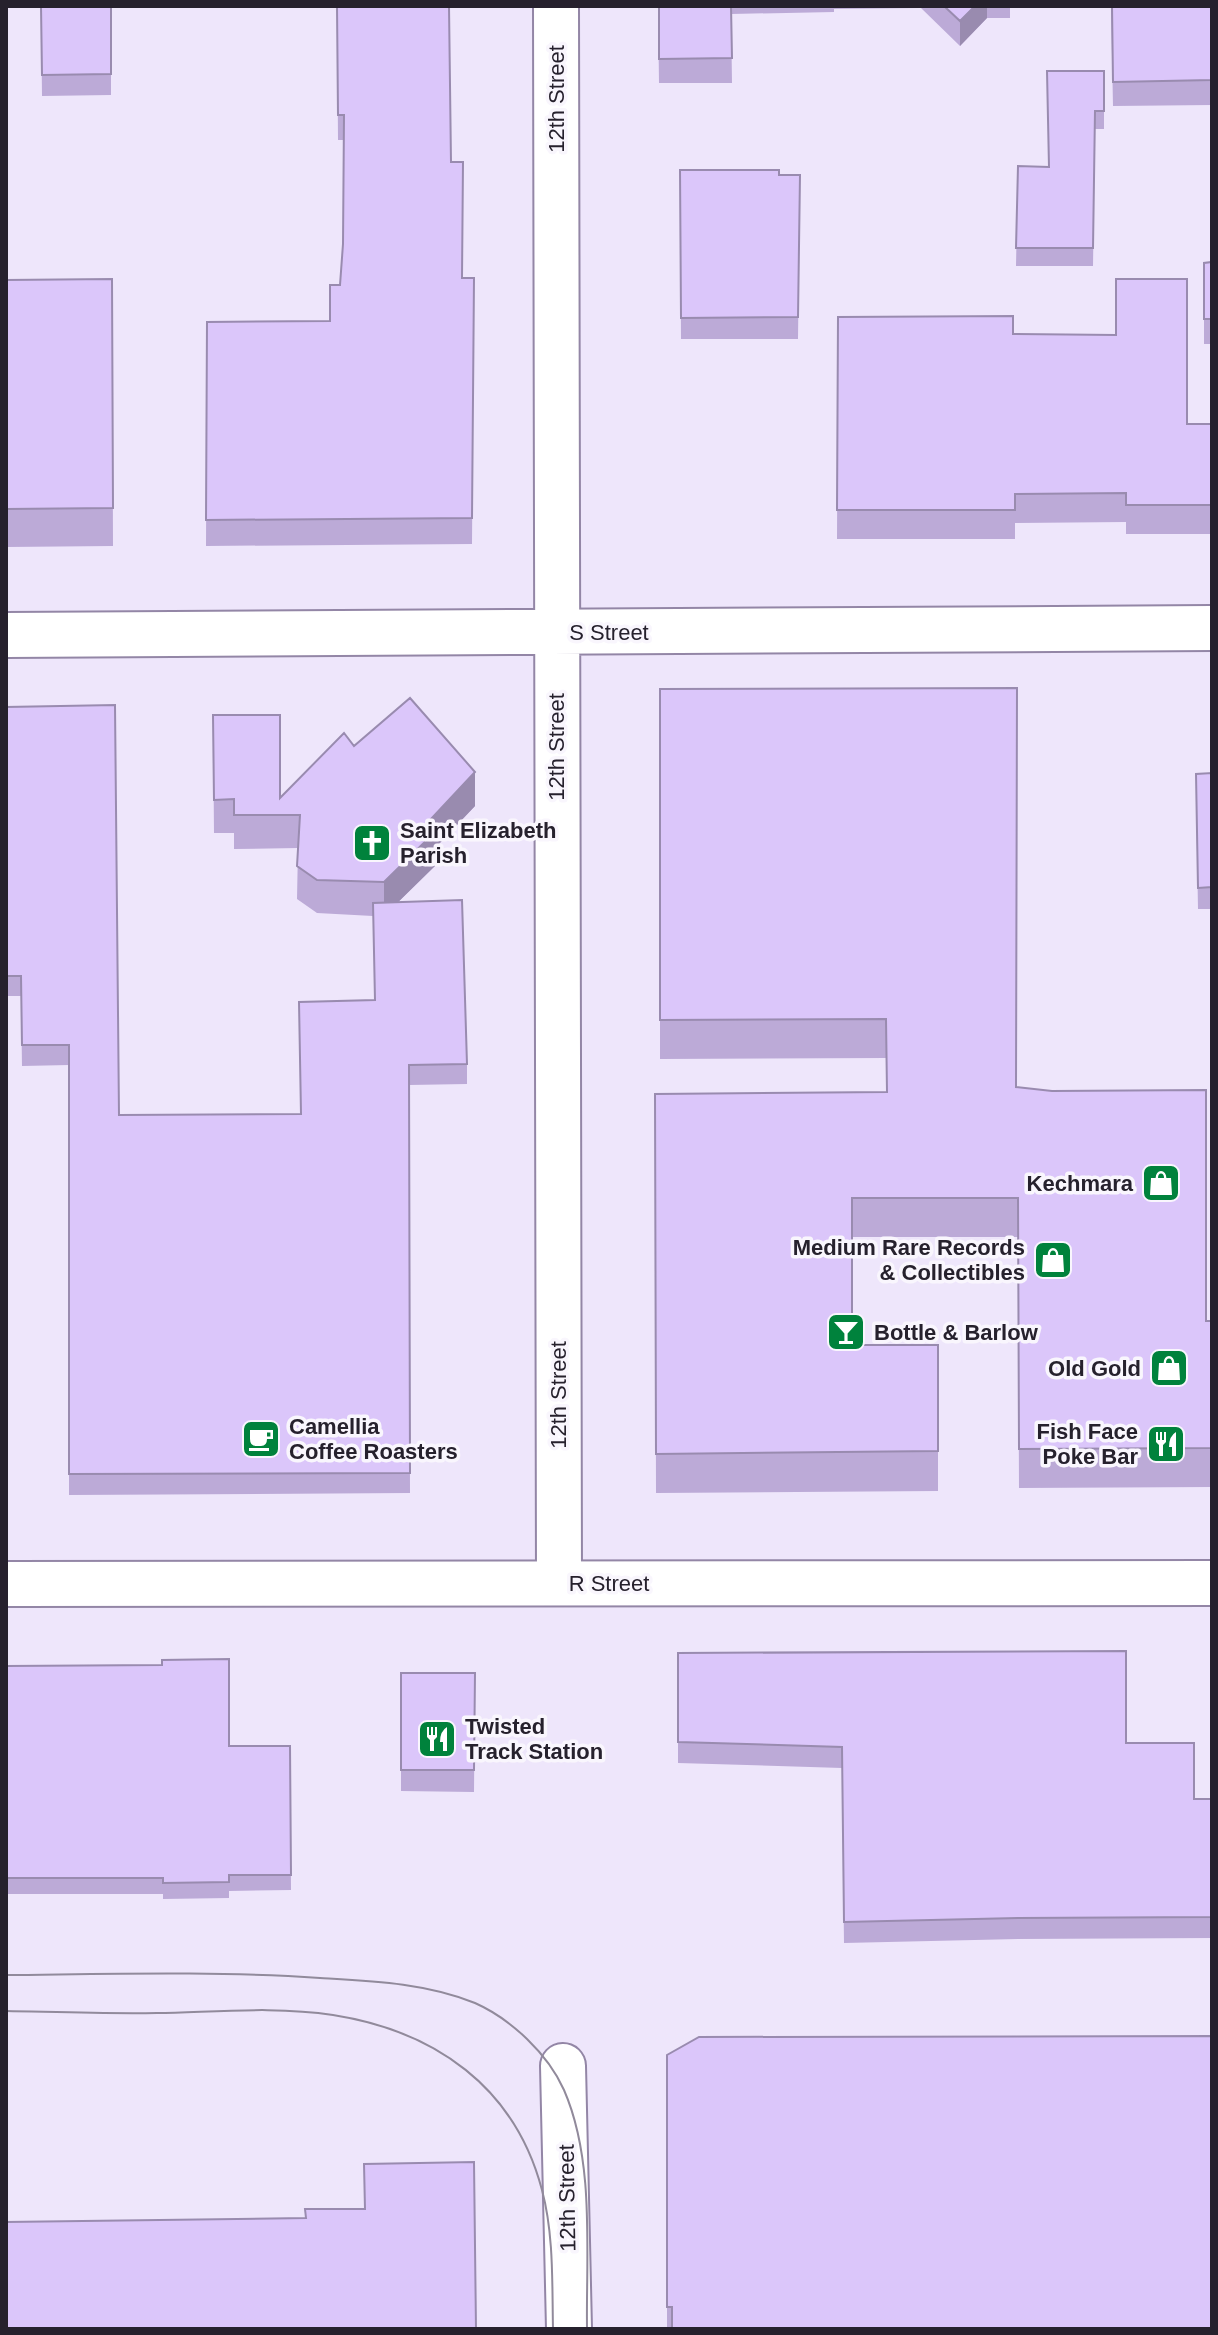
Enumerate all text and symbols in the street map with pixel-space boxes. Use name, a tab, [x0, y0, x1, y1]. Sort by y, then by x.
street label: 12th Street	[544, 45, 569, 153]
street label: S Street	[569, 620, 649, 645]
street label: 12th Street	[544, 693, 569, 801]
place label: Saint Elizabeth Parish	[400, 818, 556, 868]
church icon: Saint Elizabeth Parish	[351, 822, 393, 864]
shop icon: Kechmara	[1140, 1162, 1182, 1204]
place label: Kechmara	[1027, 1171, 1134, 1196]
place label: Medium Rare Records & Collectibles	[793, 1235, 1025, 1285]
shop icon: Medium Rare Records & Collectibles	[1032, 1239, 1074, 1281]
bar icon: Bottle & Barlow	[825, 1311, 867, 1353]
place label: Bottle & Barlow	[874, 1320, 1039, 1345]
street label: 12th Street	[546, 1341, 571, 1449]
shop icon: Old Gold	[1148, 1347, 1190, 1389]
place label: Old Gold	[1048, 1356, 1141, 1381]
place label: Camellia Coffee Roasters	[289, 1414, 458, 1464]
cafe icon: Camellia Coffee Roasters	[240, 1418, 282, 1460]
place label: Fish Face Poke Bar	[1037, 1419, 1138, 1469]
restaurant icon: Fish Face Poke Bar	[1145, 1423, 1187, 1465]
street label: R Street	[569, 1571, 649, 1596]
place label: Twisted Track Station	[465, 1714, 603, 1764]
restaurant icon: Twisted Track Station	[416, 1718, 458, 1760]
street label: 12th Street	[554, 2144, 580, 2252]

